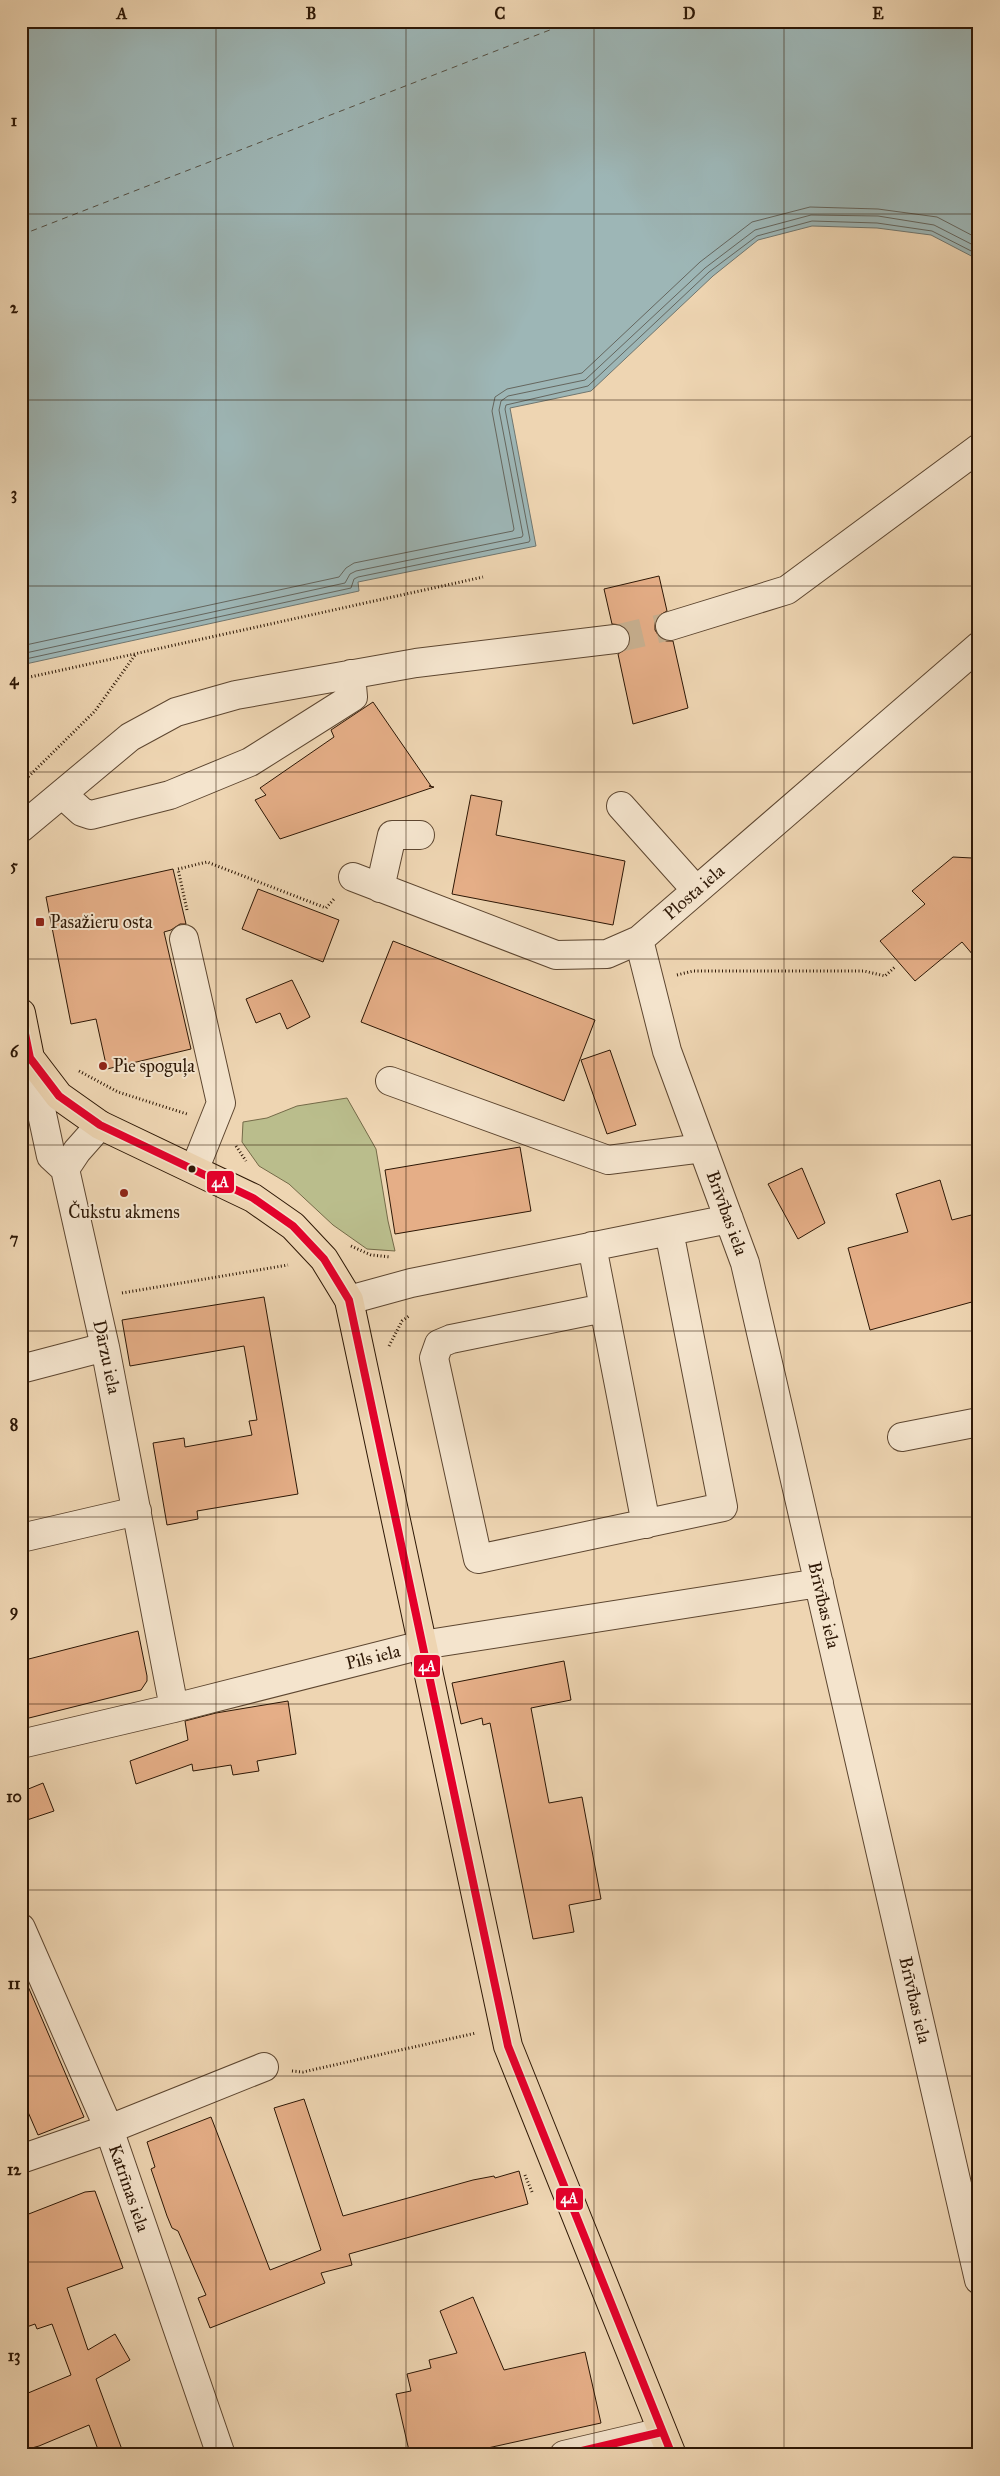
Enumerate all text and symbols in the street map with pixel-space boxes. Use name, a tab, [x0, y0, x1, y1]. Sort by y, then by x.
text: A	[116, 4, 128, 23]
text: B	[306, 4, 316, 23]
text: C	[495, 4, 506, 23]
text: D	[683, 4, 696, 23]
text: E	[872, 4, 884, 23]
text: 1	[11, 111, 18, 130]
text: 2	[10, 298, 19, 317]
text: 3	[11, 484, 17, 504]
text: 4	[10, 670, 20, 690]
text: 5	[10, 856, 18, 875]
street label: Plosta iela	[659, 859, 729, 924]
place label: Pasažieru osta	[50, 911, 153, 933]
marker: Pasažieru osta	[34, 916, 46, 928]
text: 6	[10, 1042, 19, 1061]
place label: Pie spoguļa	[113, 1055, 195, 1078]
marker: Pie spoguļa	[97, 1060, 109, 1072]
unlabelled marker	[187, 1164, 197, 1174]
street label: Brīvības iela	[702, 1168, 753, 1259]
line badge: 4A	[206, 1170, 235, 1194]
text: 4A	[211, 1174, 229, 1192]
marker: Čukstu akmens	[118, 1187, 130, 1199]
place label: Čukstu akmens	[68, 1200, 180, 1223]
text: 7	[10, 1229, 19, 1248]
street label: Dārzu iela	[88, 1318, 126, 1396]
text: 8	[10, 1415, 18, 1434]
street label: Brīvības iela	[803, 1559, 845, 1651]
text: 9	[10, 1601, 18, 1621]
street label: Pils iela	[343, 1640, 403, 1674]
line badge: 4A	[413, 1654, 441, 1678]
text: 4A	[418, 1658, 436, 1676]
text: 10	[6, 1787, 22, 1806]
street label: Brīvības iela	[894, 1954, 936, 2046]
text: 11	[8, 1974, 21, 1993]
street label: Katrīnas iela	[104, 2141, 154, 2235]
text: 12	[7, 2160, 22, 2179]
line badge: 4A	[555, 2187, 584, 2211]
text: 4A	[560, 2190, 578, 2208]
text: 13	[8, 2346, 20, 2366]

